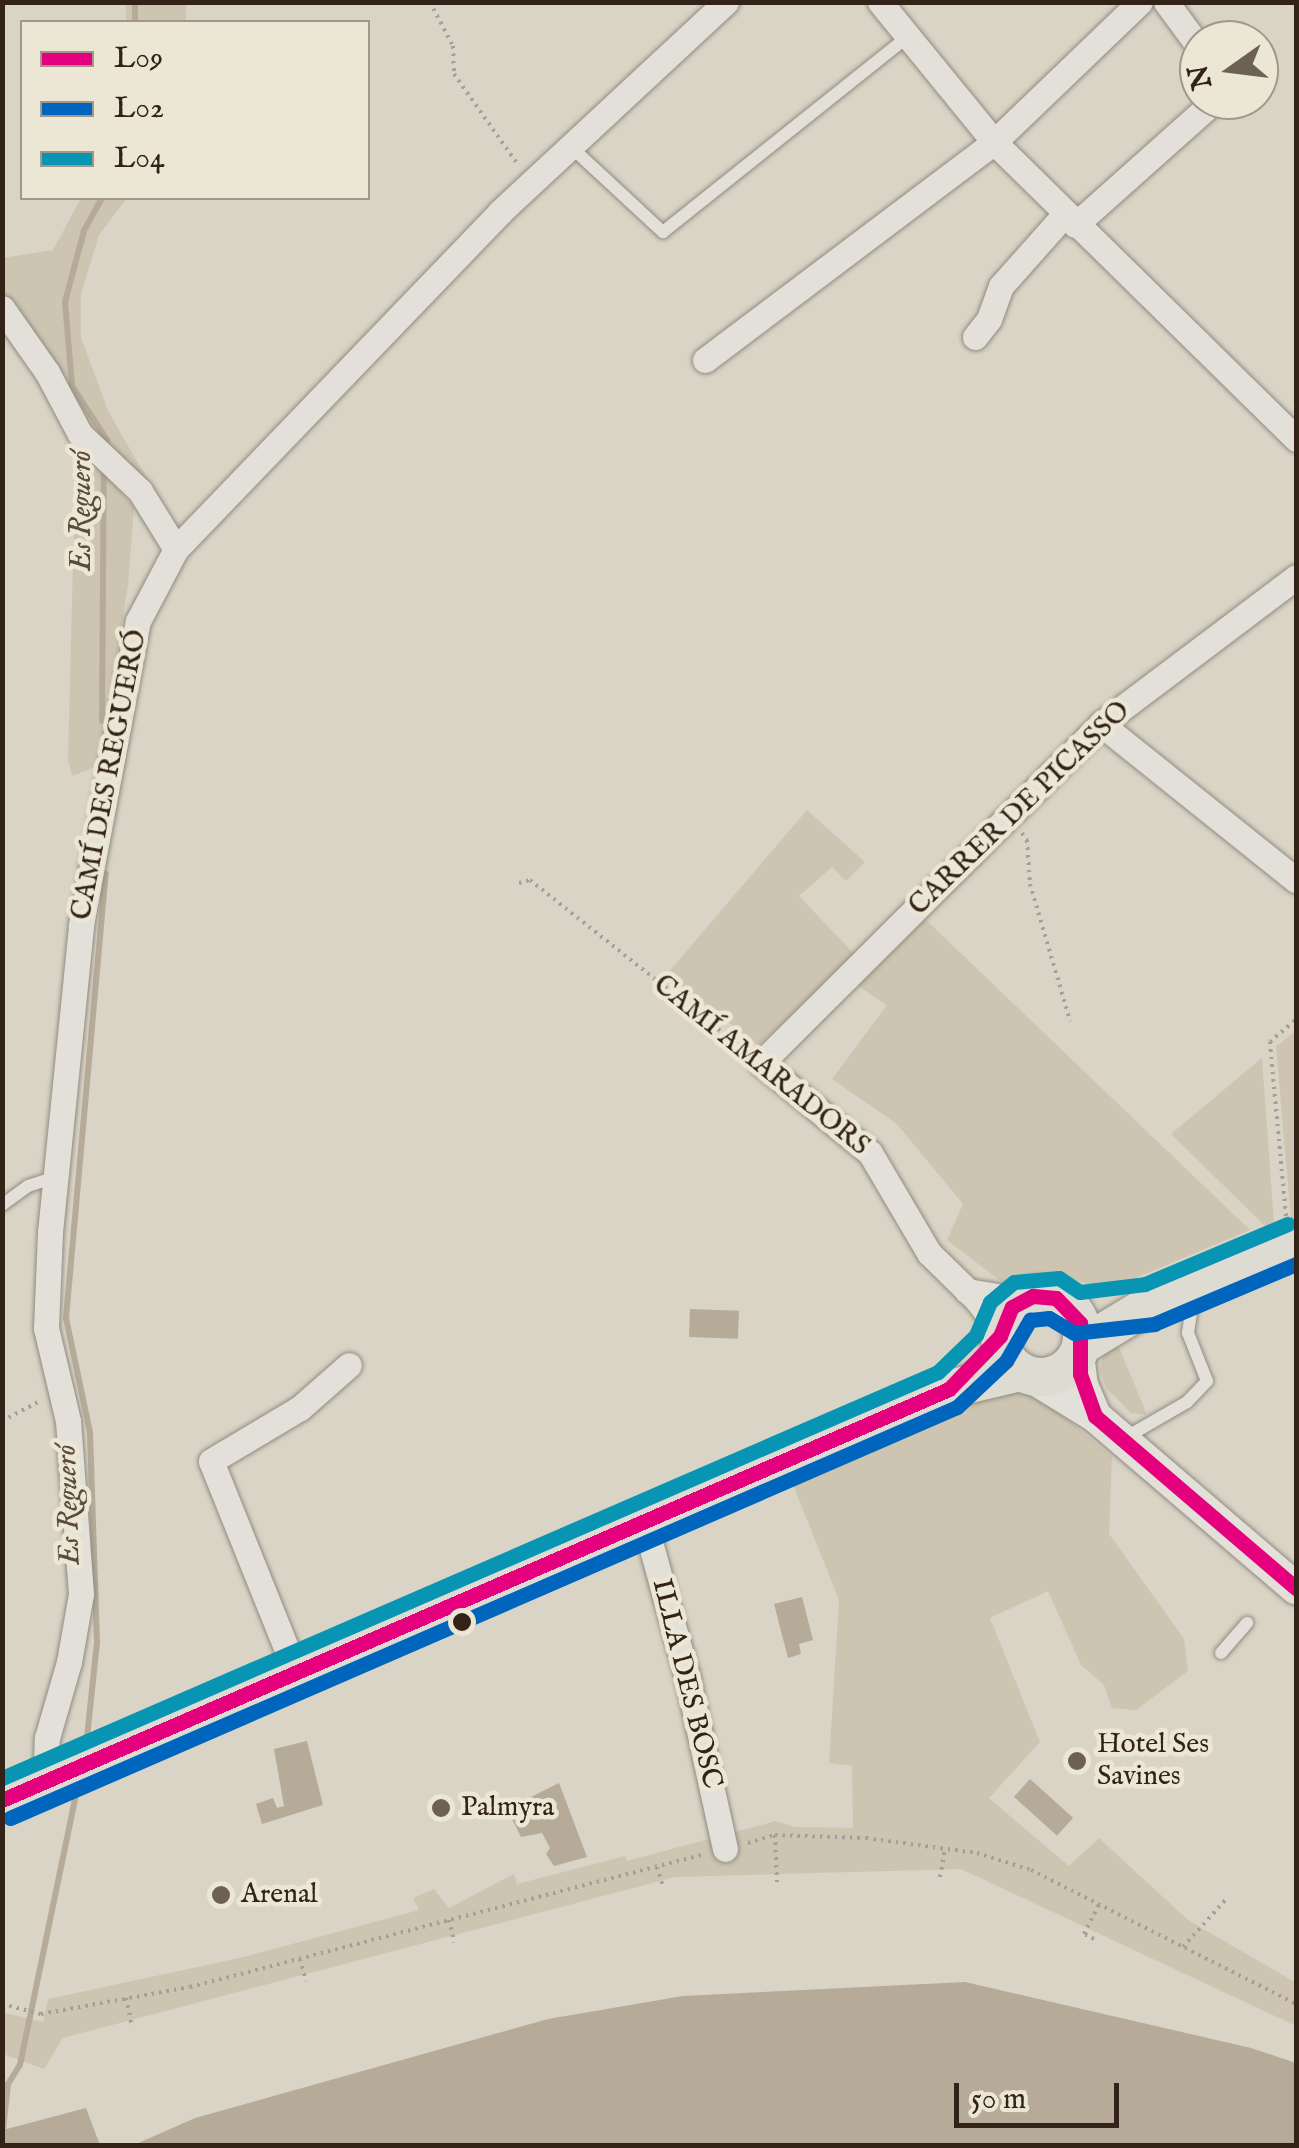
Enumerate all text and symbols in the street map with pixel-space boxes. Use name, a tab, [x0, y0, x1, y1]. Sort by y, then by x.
legend	[20, 20, 370, 200]
north arrow	[1179, 20, 1279, 120]
text: L09	[114, 40, 163, 78]
text: N	[1181, 61, 1221, 93]
text: L02	[114, 90, 164, 128]
text: L04	[114, 140, 165, 178]
water label: Es Regueró	[64, 451, 100, 571]
street label: CAMÍ DES REGUERÓ	[65, 627, 155, 923]
street label: CARRER DE PICASSO	[903, 695, 1137, 923]
street label: CAMÍ AMARADORS	[646, 968, 876, 1164]
water label: Es Regueró	[49, 1444, 89, 1566]
street label: ILLA DES BOSC	[644, 1576, 728, 1792]
unlabelled marker	[452, 1612, 472, 1632]
place label: Hotel Ses Savines	[1097, 1728, 1209, 1794]
marker: Hotel Ses Savines	[1066, 1750, 1088, 1772]
place label: Palmyra	[461, 1791, 554, 1825]
marker: Palmyra	[430, 1797, 452, 1819]
place label: Arenal	[241, 1878, 318, 1912]
marker: Arenal	[210, 1884, 232, 1906]
scale bar	[959, 2063, 1124, 2125]
text: 50 m	[971, 2081, 1026, 2119]

